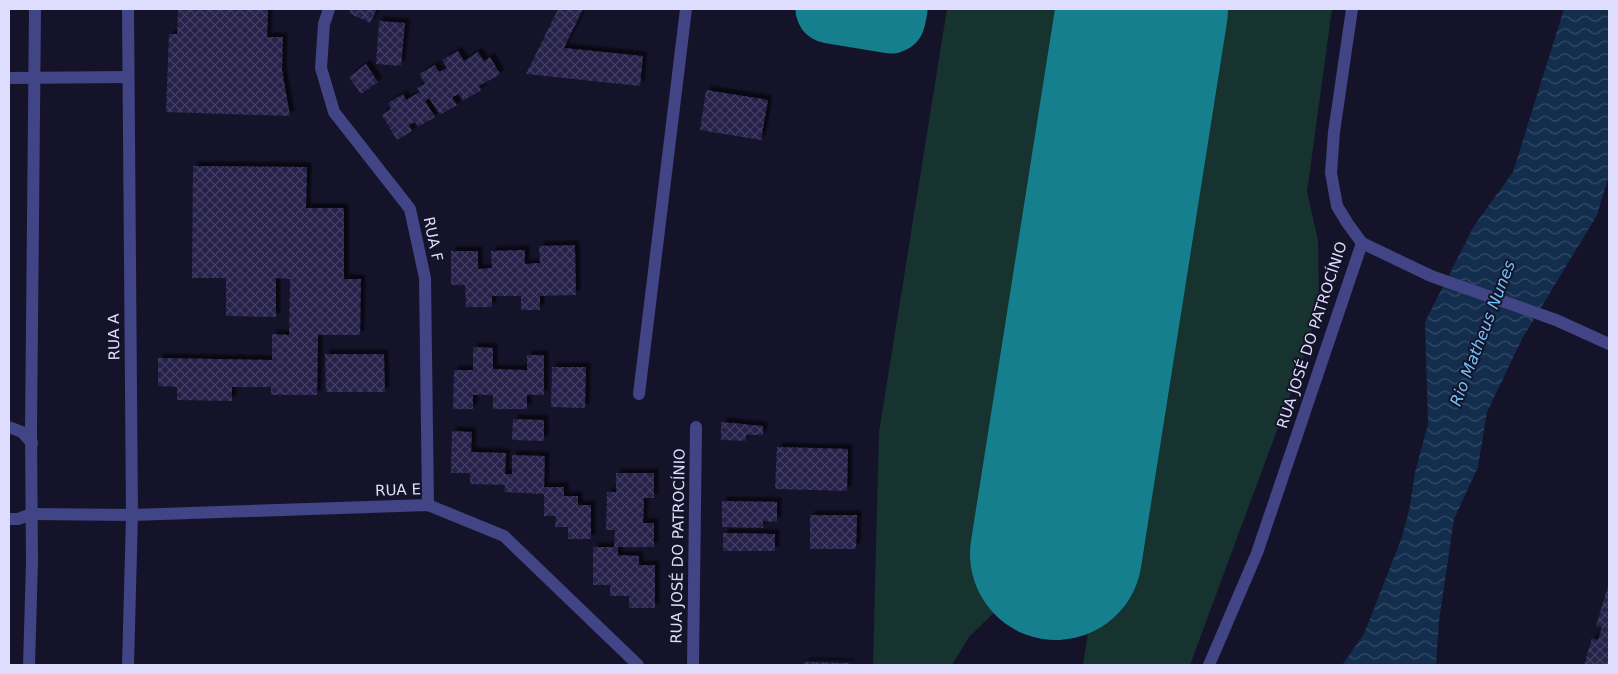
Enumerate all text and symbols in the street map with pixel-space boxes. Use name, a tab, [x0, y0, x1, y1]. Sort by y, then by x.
street label: RUA F	[420, 215, 446, 263]
street label: RUA JOSÉ DO PATROCÍNIO	[1272, 239, 1351, 431]
water label: Rio Matheus Nunes	[1446, 258, 1519, 409]
street label: RUA A	[105, 313, 123, 361]
street label: RUA JOSÉ DO PATROCÍNIO	[666, 448, 689, 644]
street label: RUA E	[375, 480, 421, 500]

